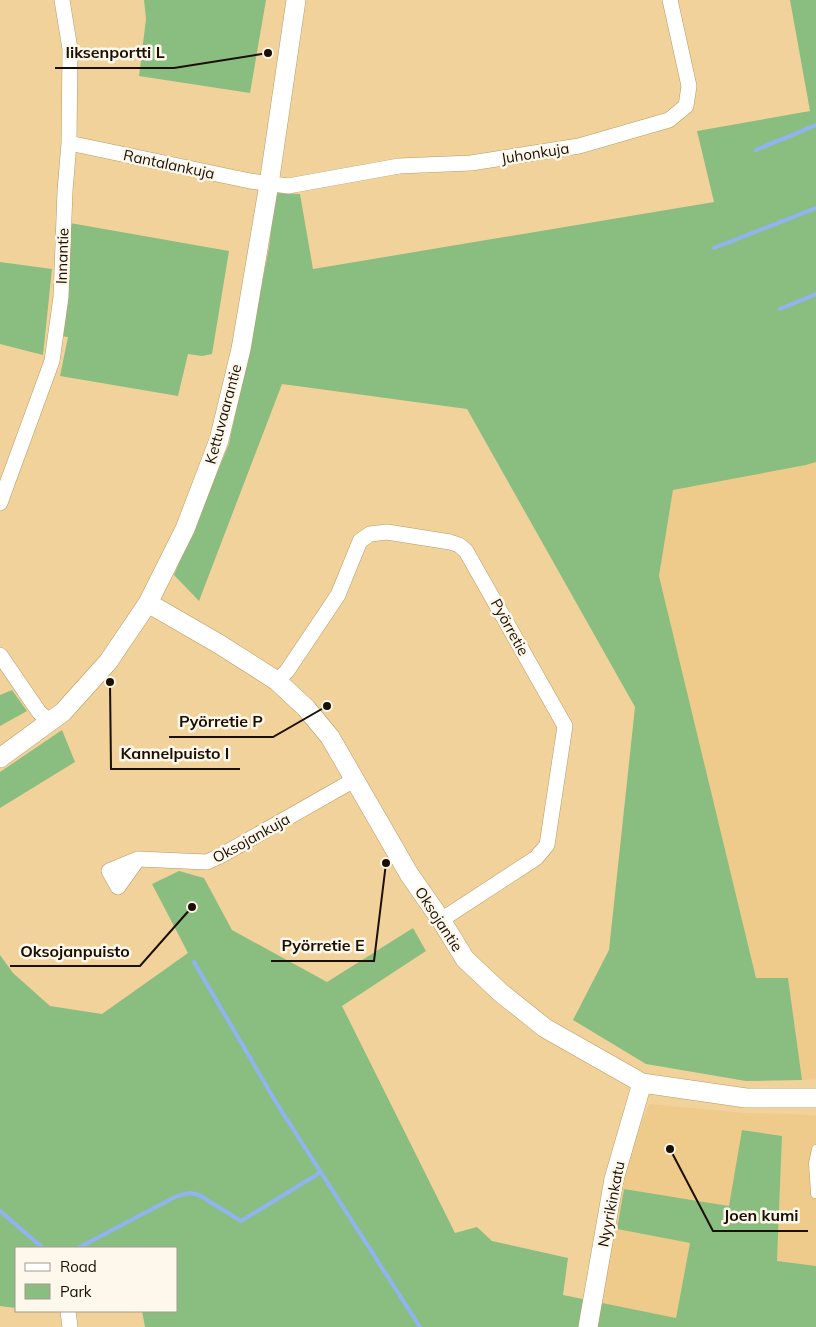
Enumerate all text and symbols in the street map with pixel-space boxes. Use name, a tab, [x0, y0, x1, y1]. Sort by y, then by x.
callout: Iiksenportti L	[55, 37, 174, 68]
text: Iiksenportti L	[65, 42, 165, 62]
street label: Juhonkuja	[500, 138, 570, 168]
street label: Rantalankuja	[122, 145, 216, 183]
street label: Innantie	[52, 228, 72, 284]
street label: Kettuvaarantie	[201, 362, 245, 466]
street label: Pyörretie	[487, 595, 533, 659]
callout: Pyörretie P	[169, 706, 273, 737]
text: Pyörretie P	[179, 711, 263, 731]
callout: Kannelpuisto I	[111, 738, 240, 769]
text: Kannelpuisto I	[121, 743, 229, 763]
street label: Oksojankuja	[209, 809, 293, 867]
street label: Oksojantie	[411, 883, 467, 955]
callout: Pyörretie E	[271, 930, 374, 961]
callout: Oksojanpuisto	[10, 935, 140, 966]
text: Pyörretie E	[282, 935, 364, 955]
text: Oksojanpuisto	[20, 941, 130, 961]
street label: Nyyrikinkatu	[593, 1160, 629, 1248]
callout: Joen kumi	[713, 1200, 808, 1231]
text: Joen kumi	[724, 1205, 799, 1225]
legend	[15, 1247, 178, 1312]
text: Road	[60, 1257, 97, 1276]
text: Park	[60, 1282, 92, 1301]

